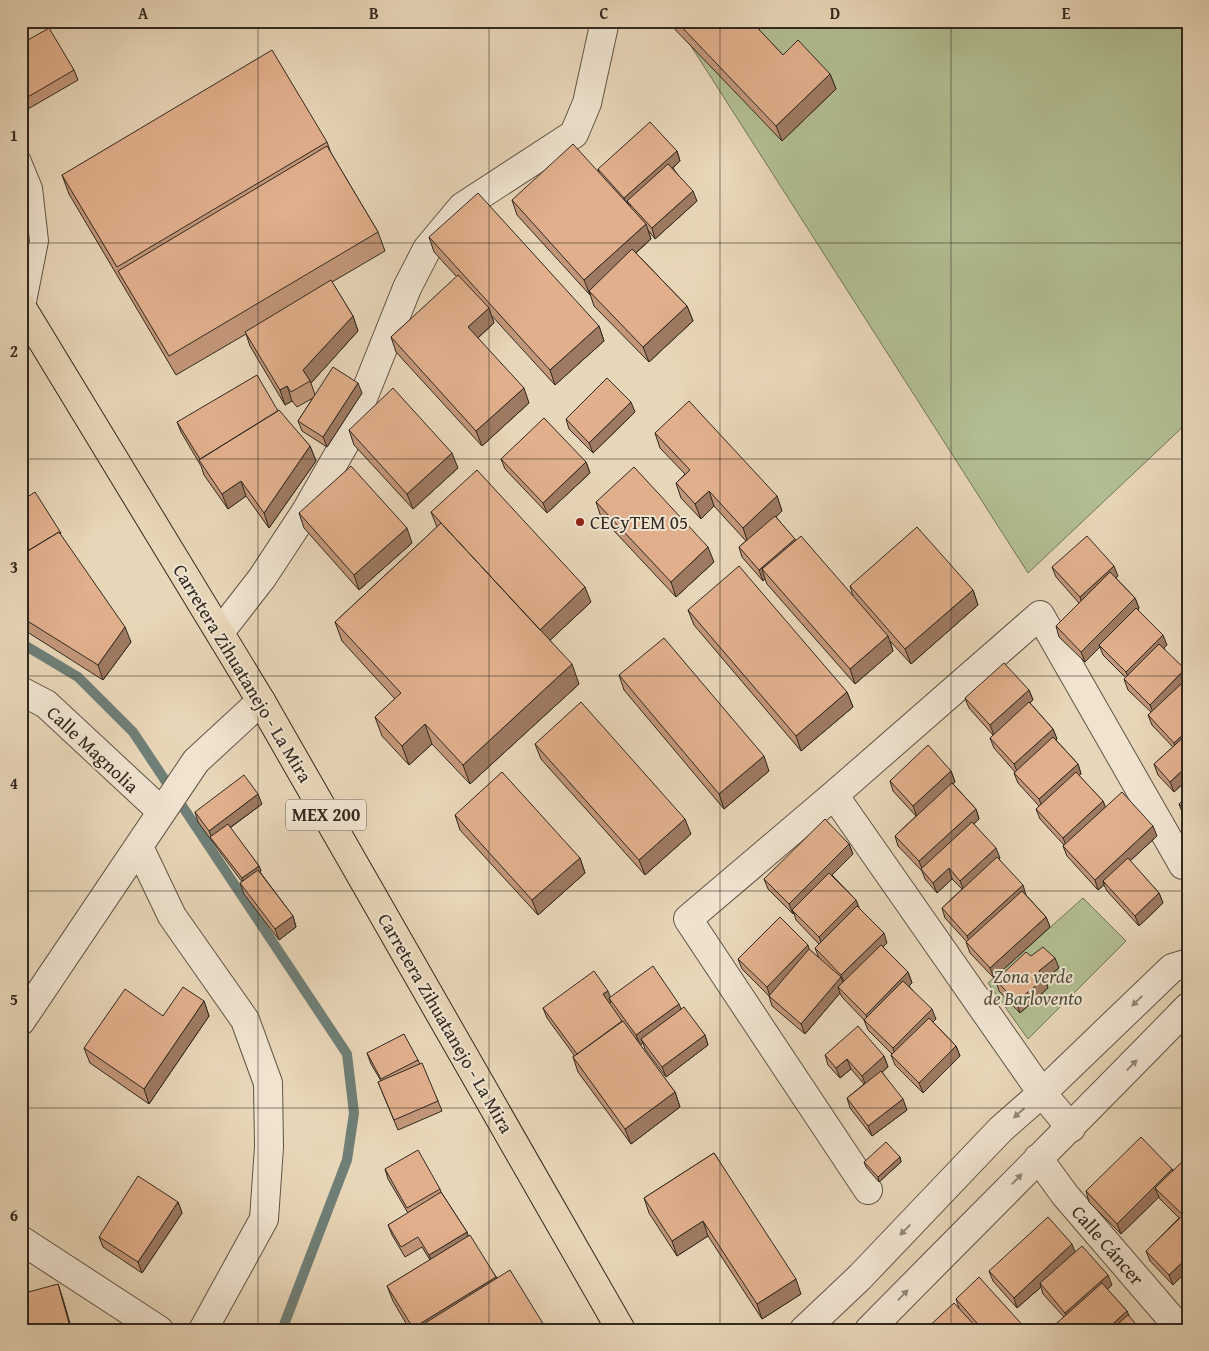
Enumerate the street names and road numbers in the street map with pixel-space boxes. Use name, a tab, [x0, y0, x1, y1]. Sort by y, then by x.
street label: Carretera Zihuatanejo - La Mira	[167, 559, 319, 787]
street label: Calle Magnolia	[41, 699, 145, 799]
road number: MEX 200	[286, 800, 366, 830]
street label: Carretera Zihuatanejo - La Mira	[371, 908, 521, 1138]
street label: Calle Cáncer	[1065, 1199, 1151, 1291]

